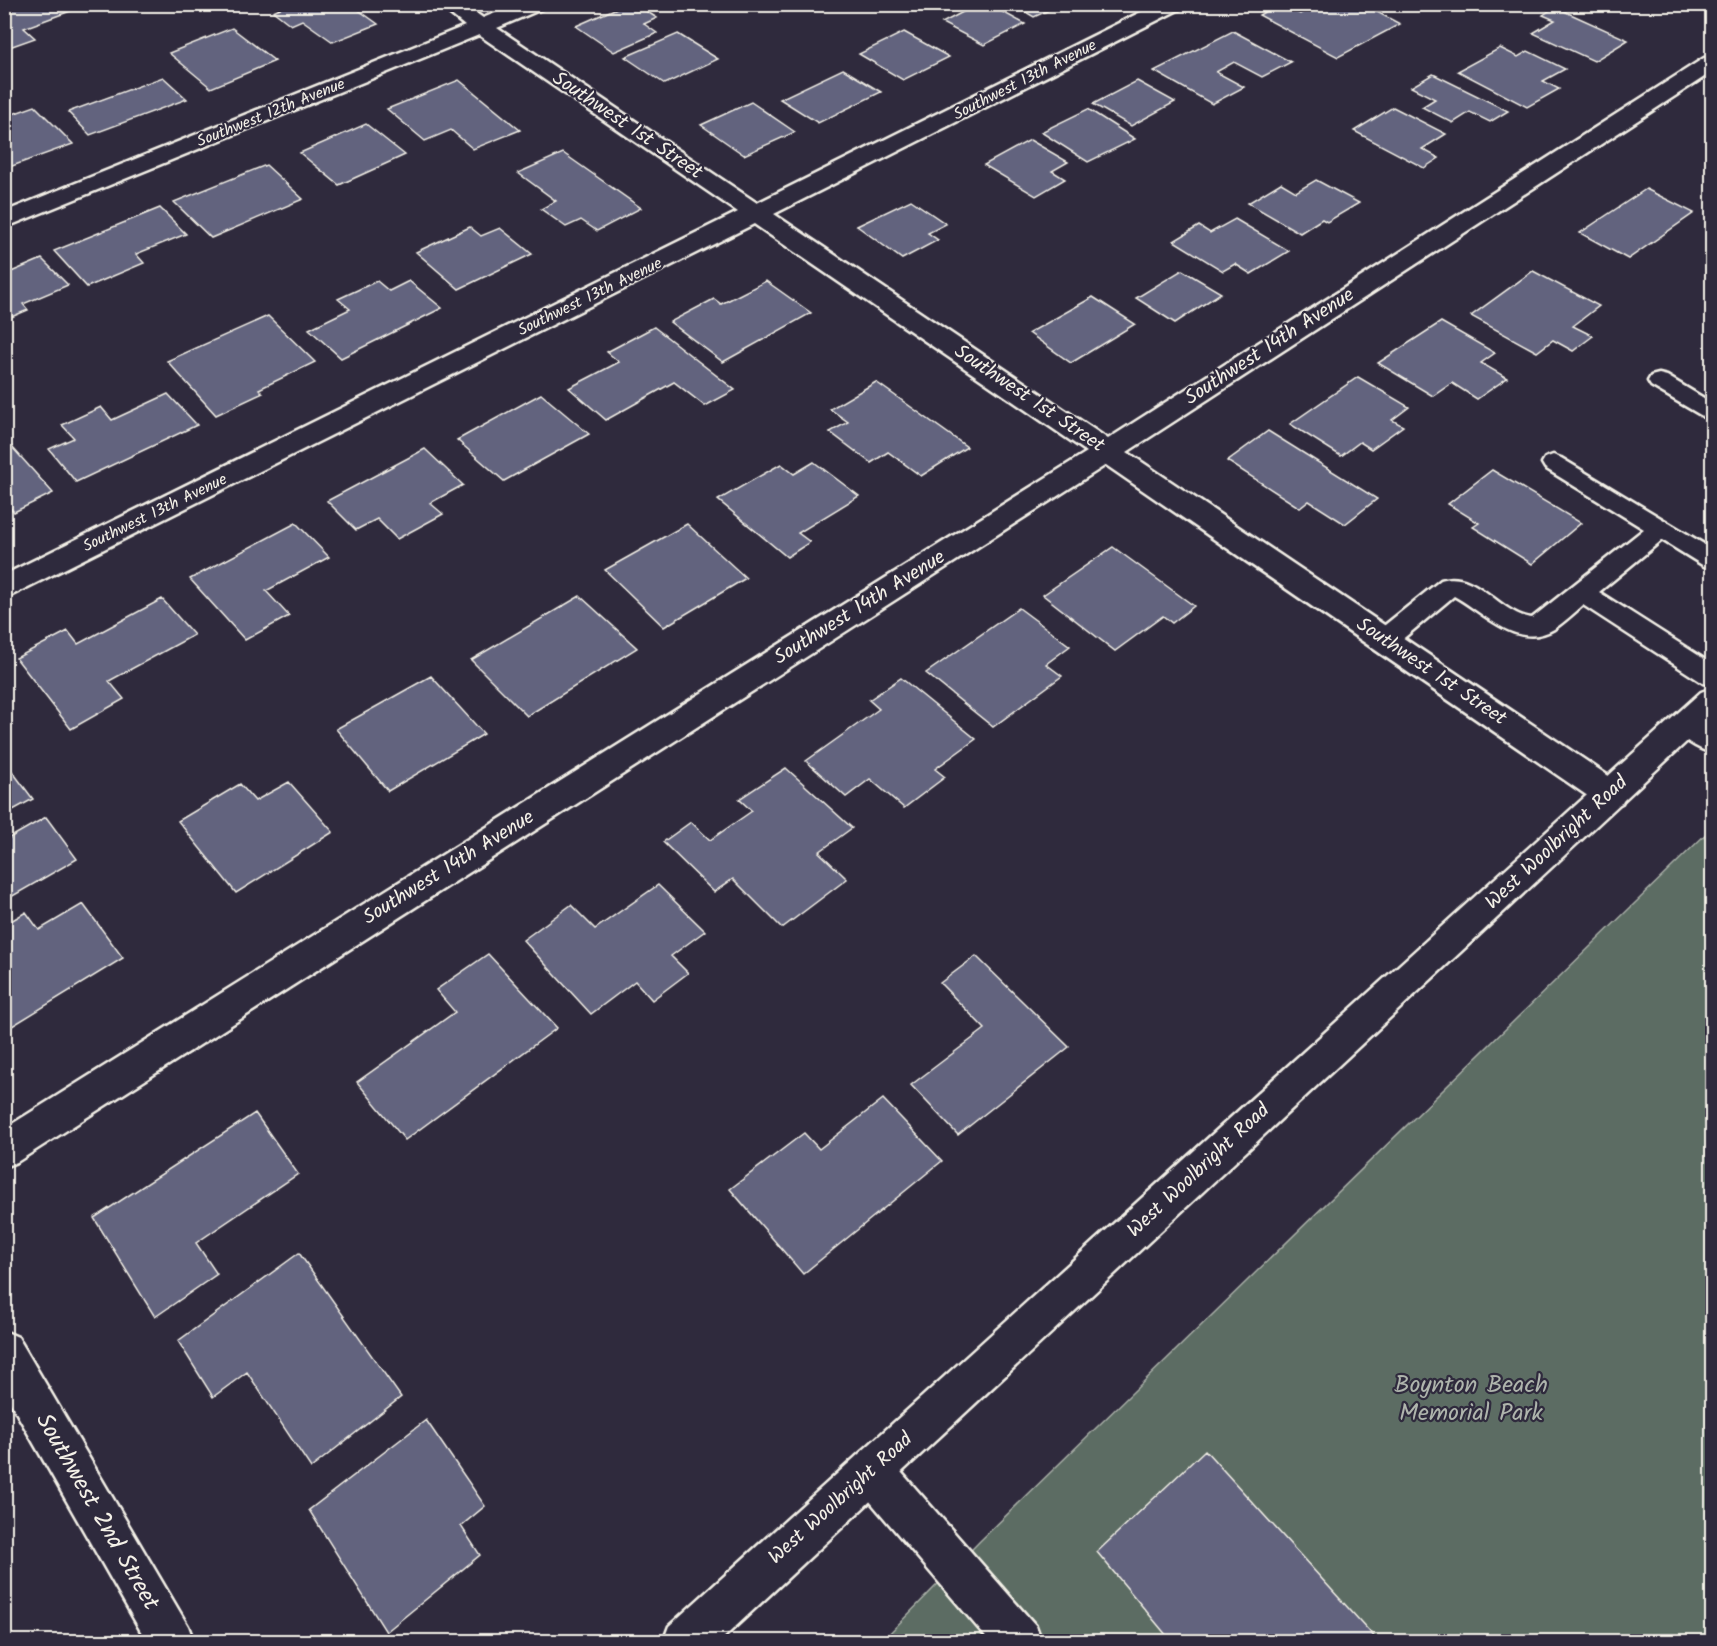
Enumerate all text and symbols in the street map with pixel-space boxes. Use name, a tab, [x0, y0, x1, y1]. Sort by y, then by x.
street label: Southwest 13th Avenue	[949, 33, 1101, 127]
street label: Southwest 1st Street	[545, 64, 709, 189]
street label: Southwest 12th Avenue	[193, 72, 349, 154]
street label: Southwest 13th Avenue	[513, 251, 667, 343]
street label: Southwest 14th Avenue	[1179, 280, 1361, 414]
street label: Southwest 1st Street	[947, 337, 1111, 462]
street label: Southwest 13th Avenue	[78, 467, 232, 559]
street label: Southwest 14th Avenue	[768, 542, 952, 674]
street label: Southwest 1st Street	[1349, 610, 1513, 735]
street label: West Woolbright Road	[1478, 767, 1637, 918]
street label: Southwest 14th Avenue	[357, 802, 541, 934]
street label: West Woolbright Road	[1120, 1095, 1279, 1246]
park label: Boynton Beach Memorial Park	[1394, 1366, 1548, 1433]
street label: Southwest 2nd Street	[24, 1406, 170, 1619]
street label: West Woolbright Road	[761, 1424, 921, 1573]

